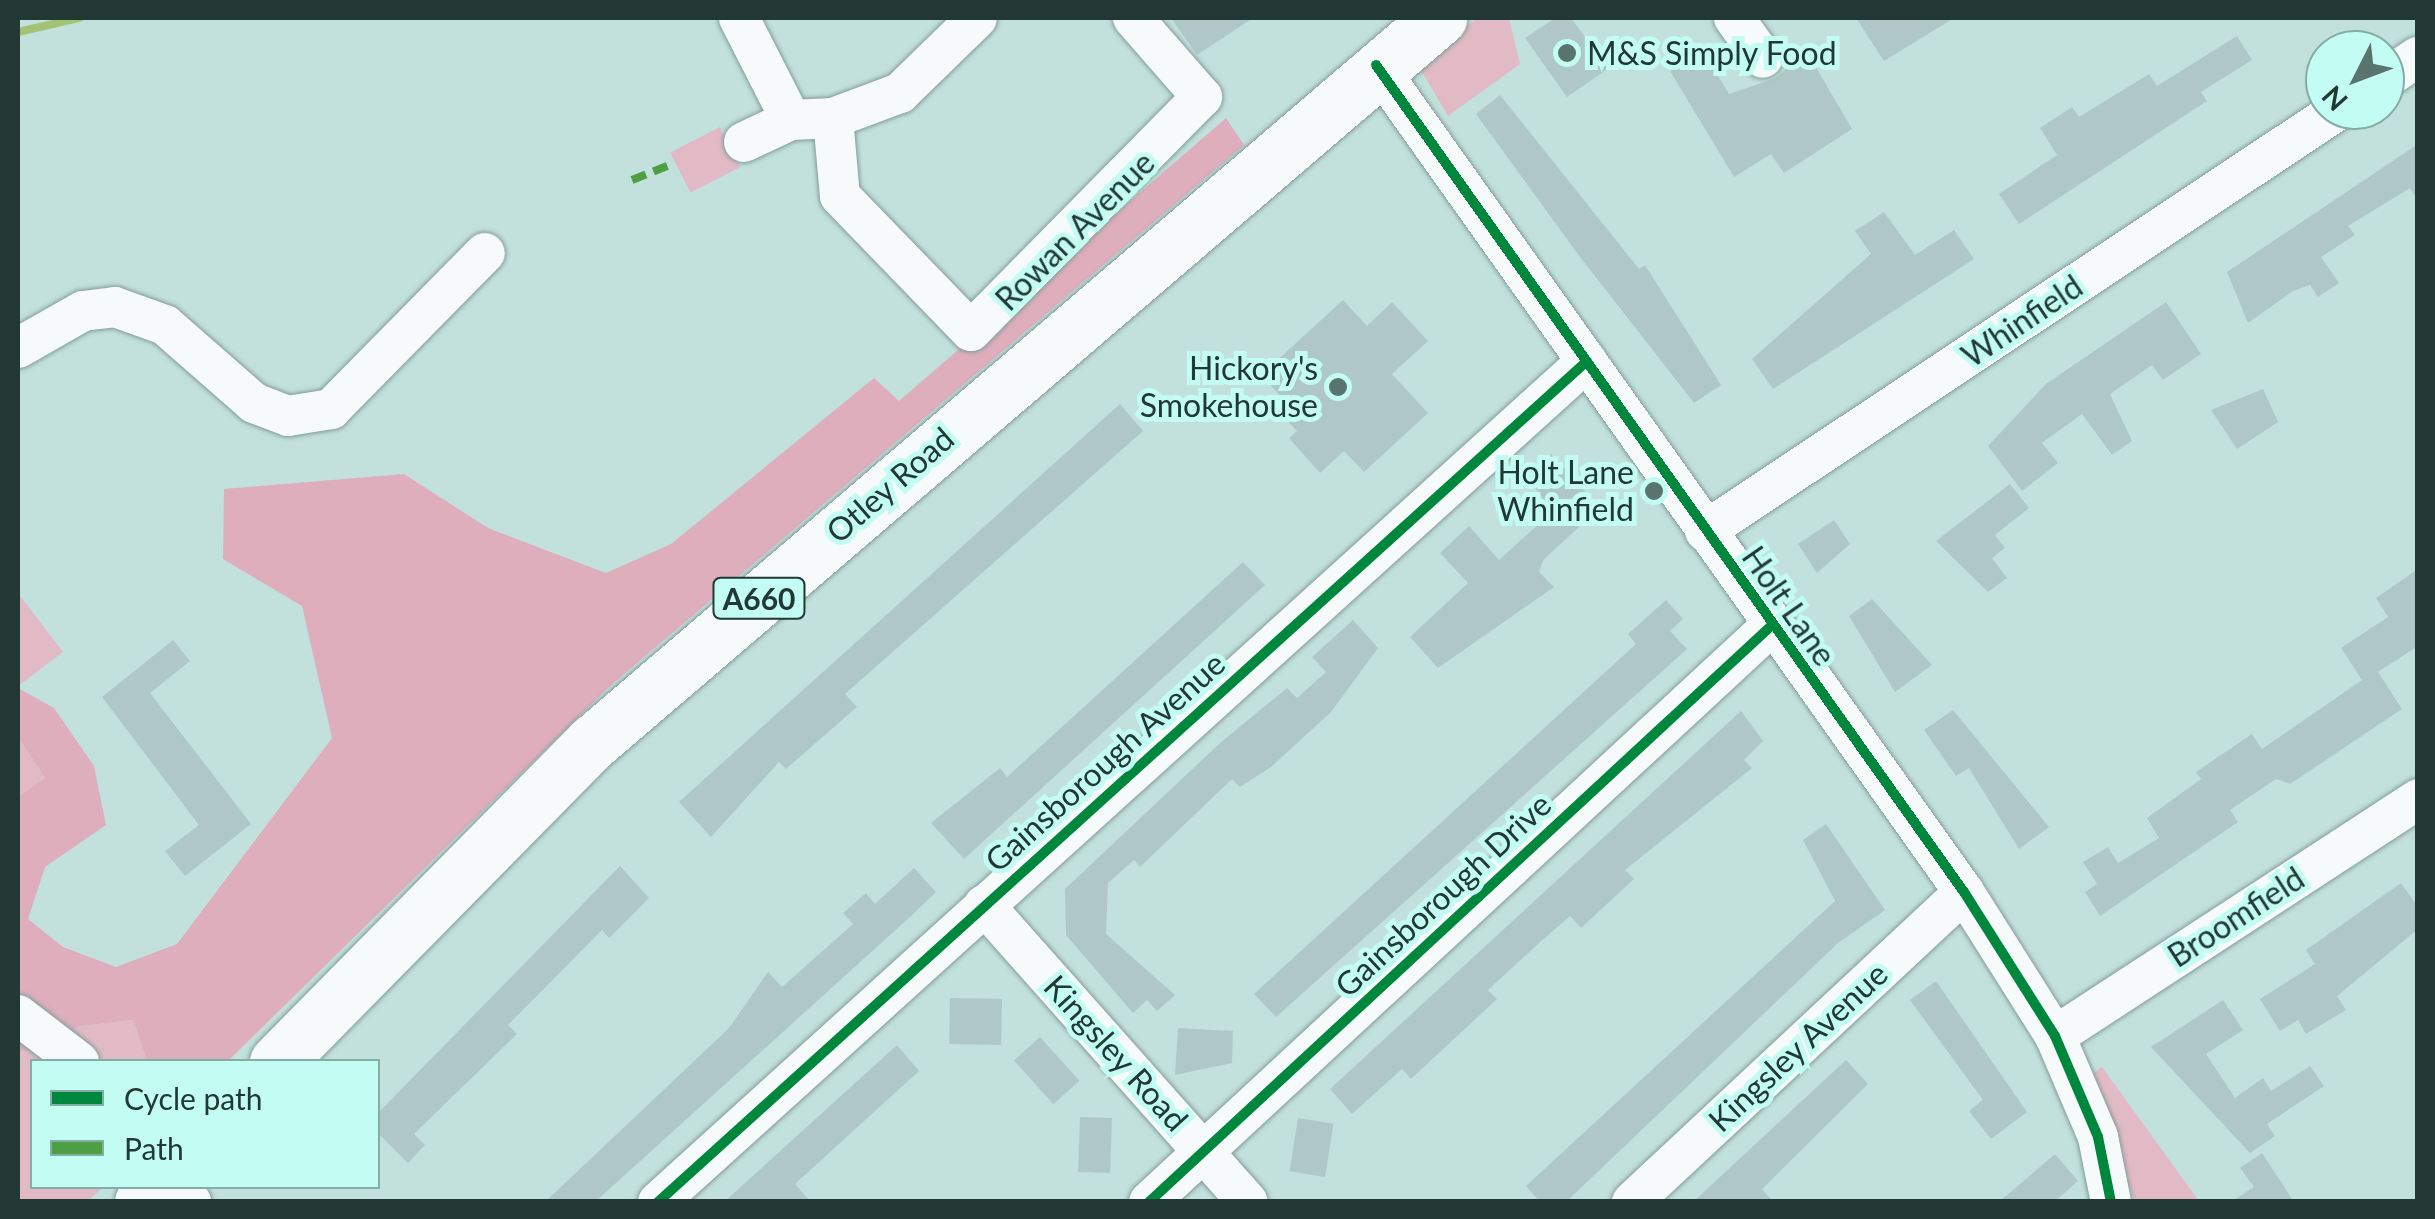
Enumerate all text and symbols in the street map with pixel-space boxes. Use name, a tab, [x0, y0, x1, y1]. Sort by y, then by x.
north arrow	[2305, 30, 2405, 130]
place label: M&S Simply Food	[1587, 34, 1837, 72]
marker: M&S Simply Food	[1556, 42, 1578, 64]
text: N	[2314, 79, 2354, 118]
street label: Rowan Avenue	[987, 143, 1163, 319]
street label: Whinfield	[1955, 267, 2089, 375]
place label: Hickory's Smokehouse	[1140, 350, 1318, 425]
marker: Hickory's Smokehouse	[1327, 376, 1349, 398]
street label: Otley Road	[818, 419, 962, 551]
place label: Holt Lane Whinfield	[1497, 454, 1634, 529]
marker: Holt Lane Whinfield	[1643, 480, 1665, 502]
street label: Holt Lane	[1734, 539, 1844, 673]
road number: A660	[712, 573, 806, 623]
street label: Gainsborough Avenue	[977, 644, 1233, 880]
street label: Gainsborough Drive	[1327, 785, 1559, 1005]
street label: Broomfield	[2161, 859, 2311, 975]
street label: Kingsley Avenue	[1700, 954, 1896, 1140]
street label: Kingsley Road	[1036, 967, 1196, 1139]
legend	[30, 1059, 380, 1189]
text: Cycle path	[124, 1080, 263, 1116]
text: Path	[124, 1130, 184, 1166]

